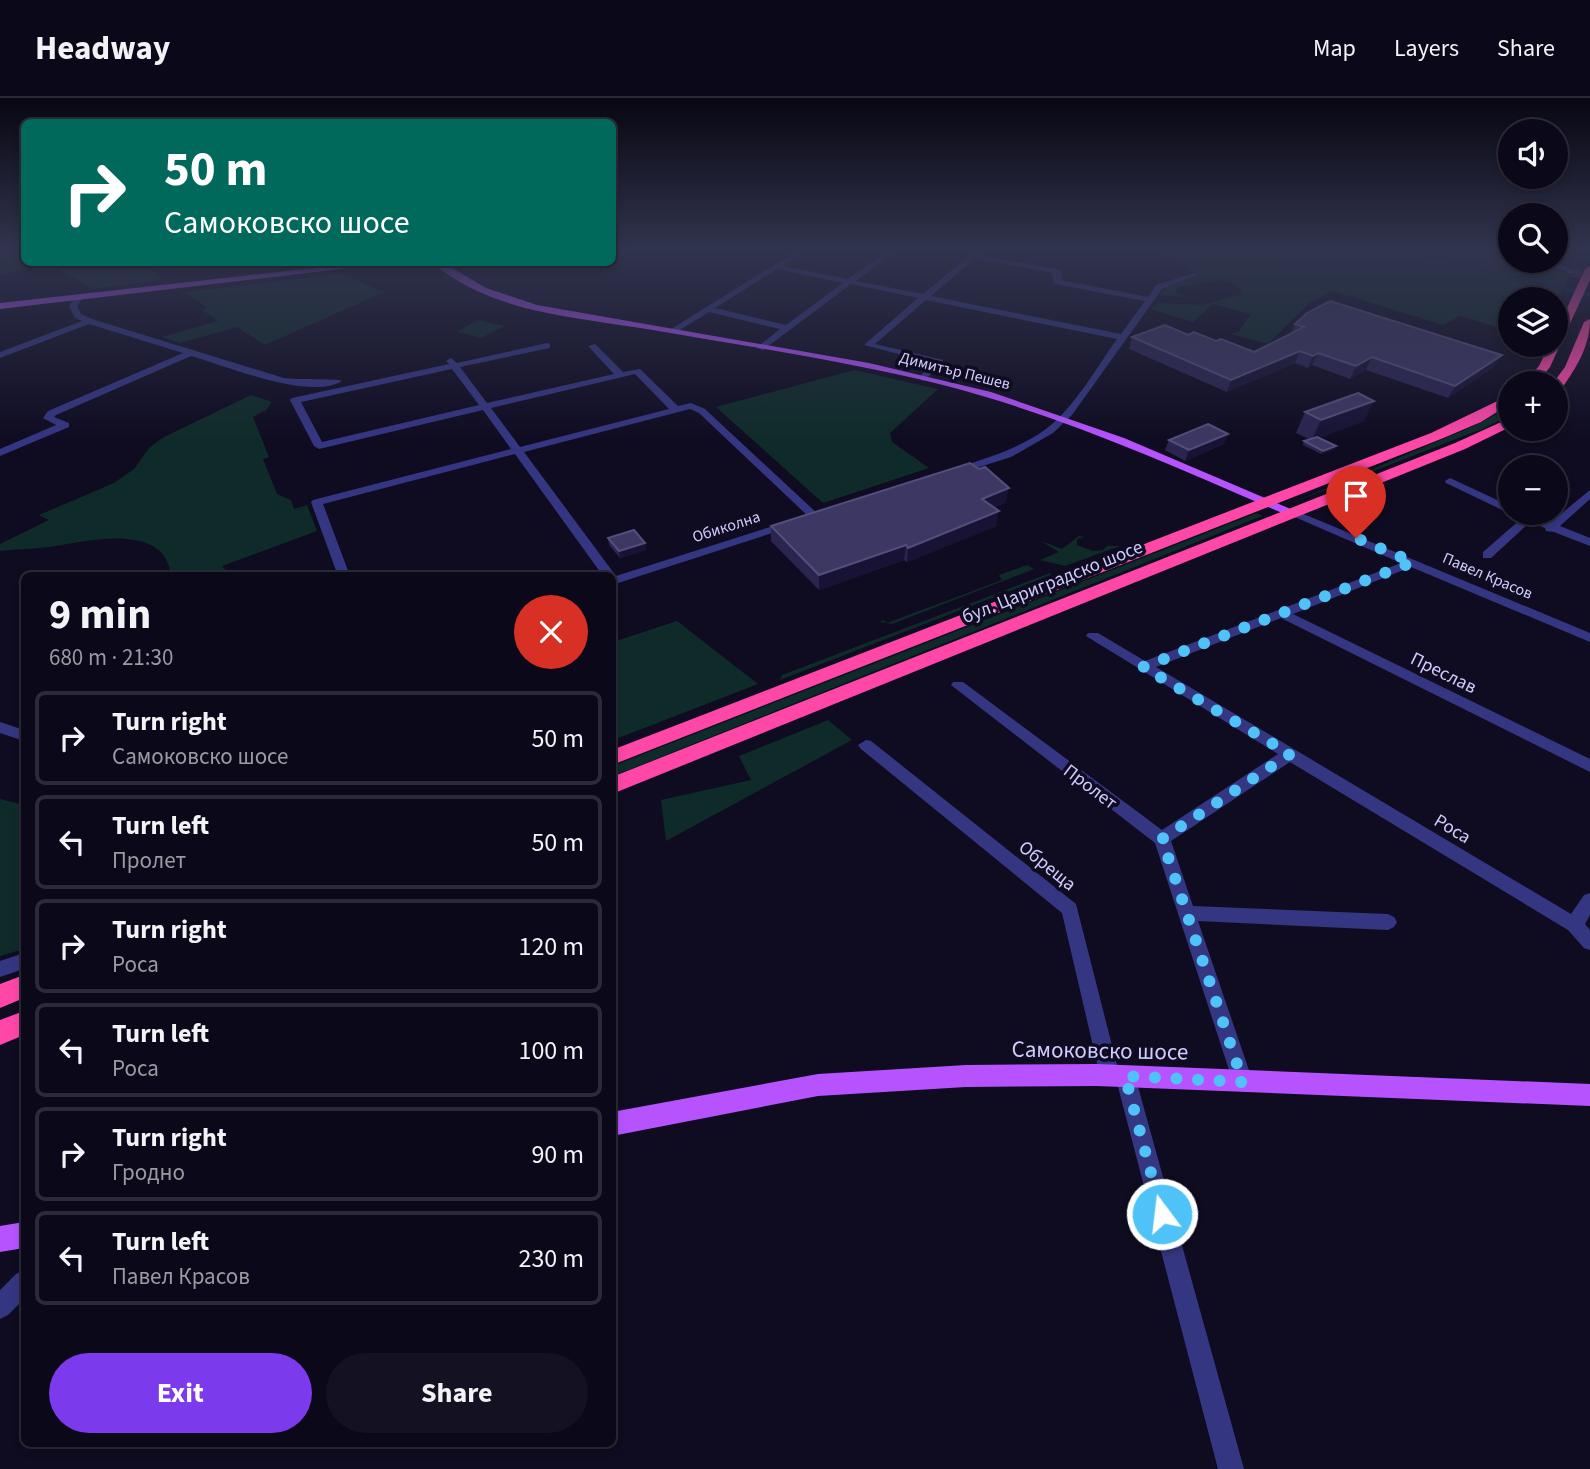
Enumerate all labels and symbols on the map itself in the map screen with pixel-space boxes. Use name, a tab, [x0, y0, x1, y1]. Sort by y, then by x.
street label: Димитър Пешев	[897, 347, 1012, 395]
pin	[1326, 466, 1386, 538]
street label: Обиколна	[690, 506, 763, 548]
street label: бул. Цариградско шосе	[958, 534, 1147, 631]
street label: Павел Красов	[1439, 547, 1536, 605]
street label: Преслав	[1406, 646, 1481, 701]
street label: Пролет	[1058, 758, 1123, 817]
street label: Роса	[1429, 808, 1476, 851]
street label: Обреща	[1013, 835, 1082, 898]
street label: Самоковско шосе	[1011, 1032, 1189, 1069]
position arrow	[1125, 1177, 1199, 1251]

